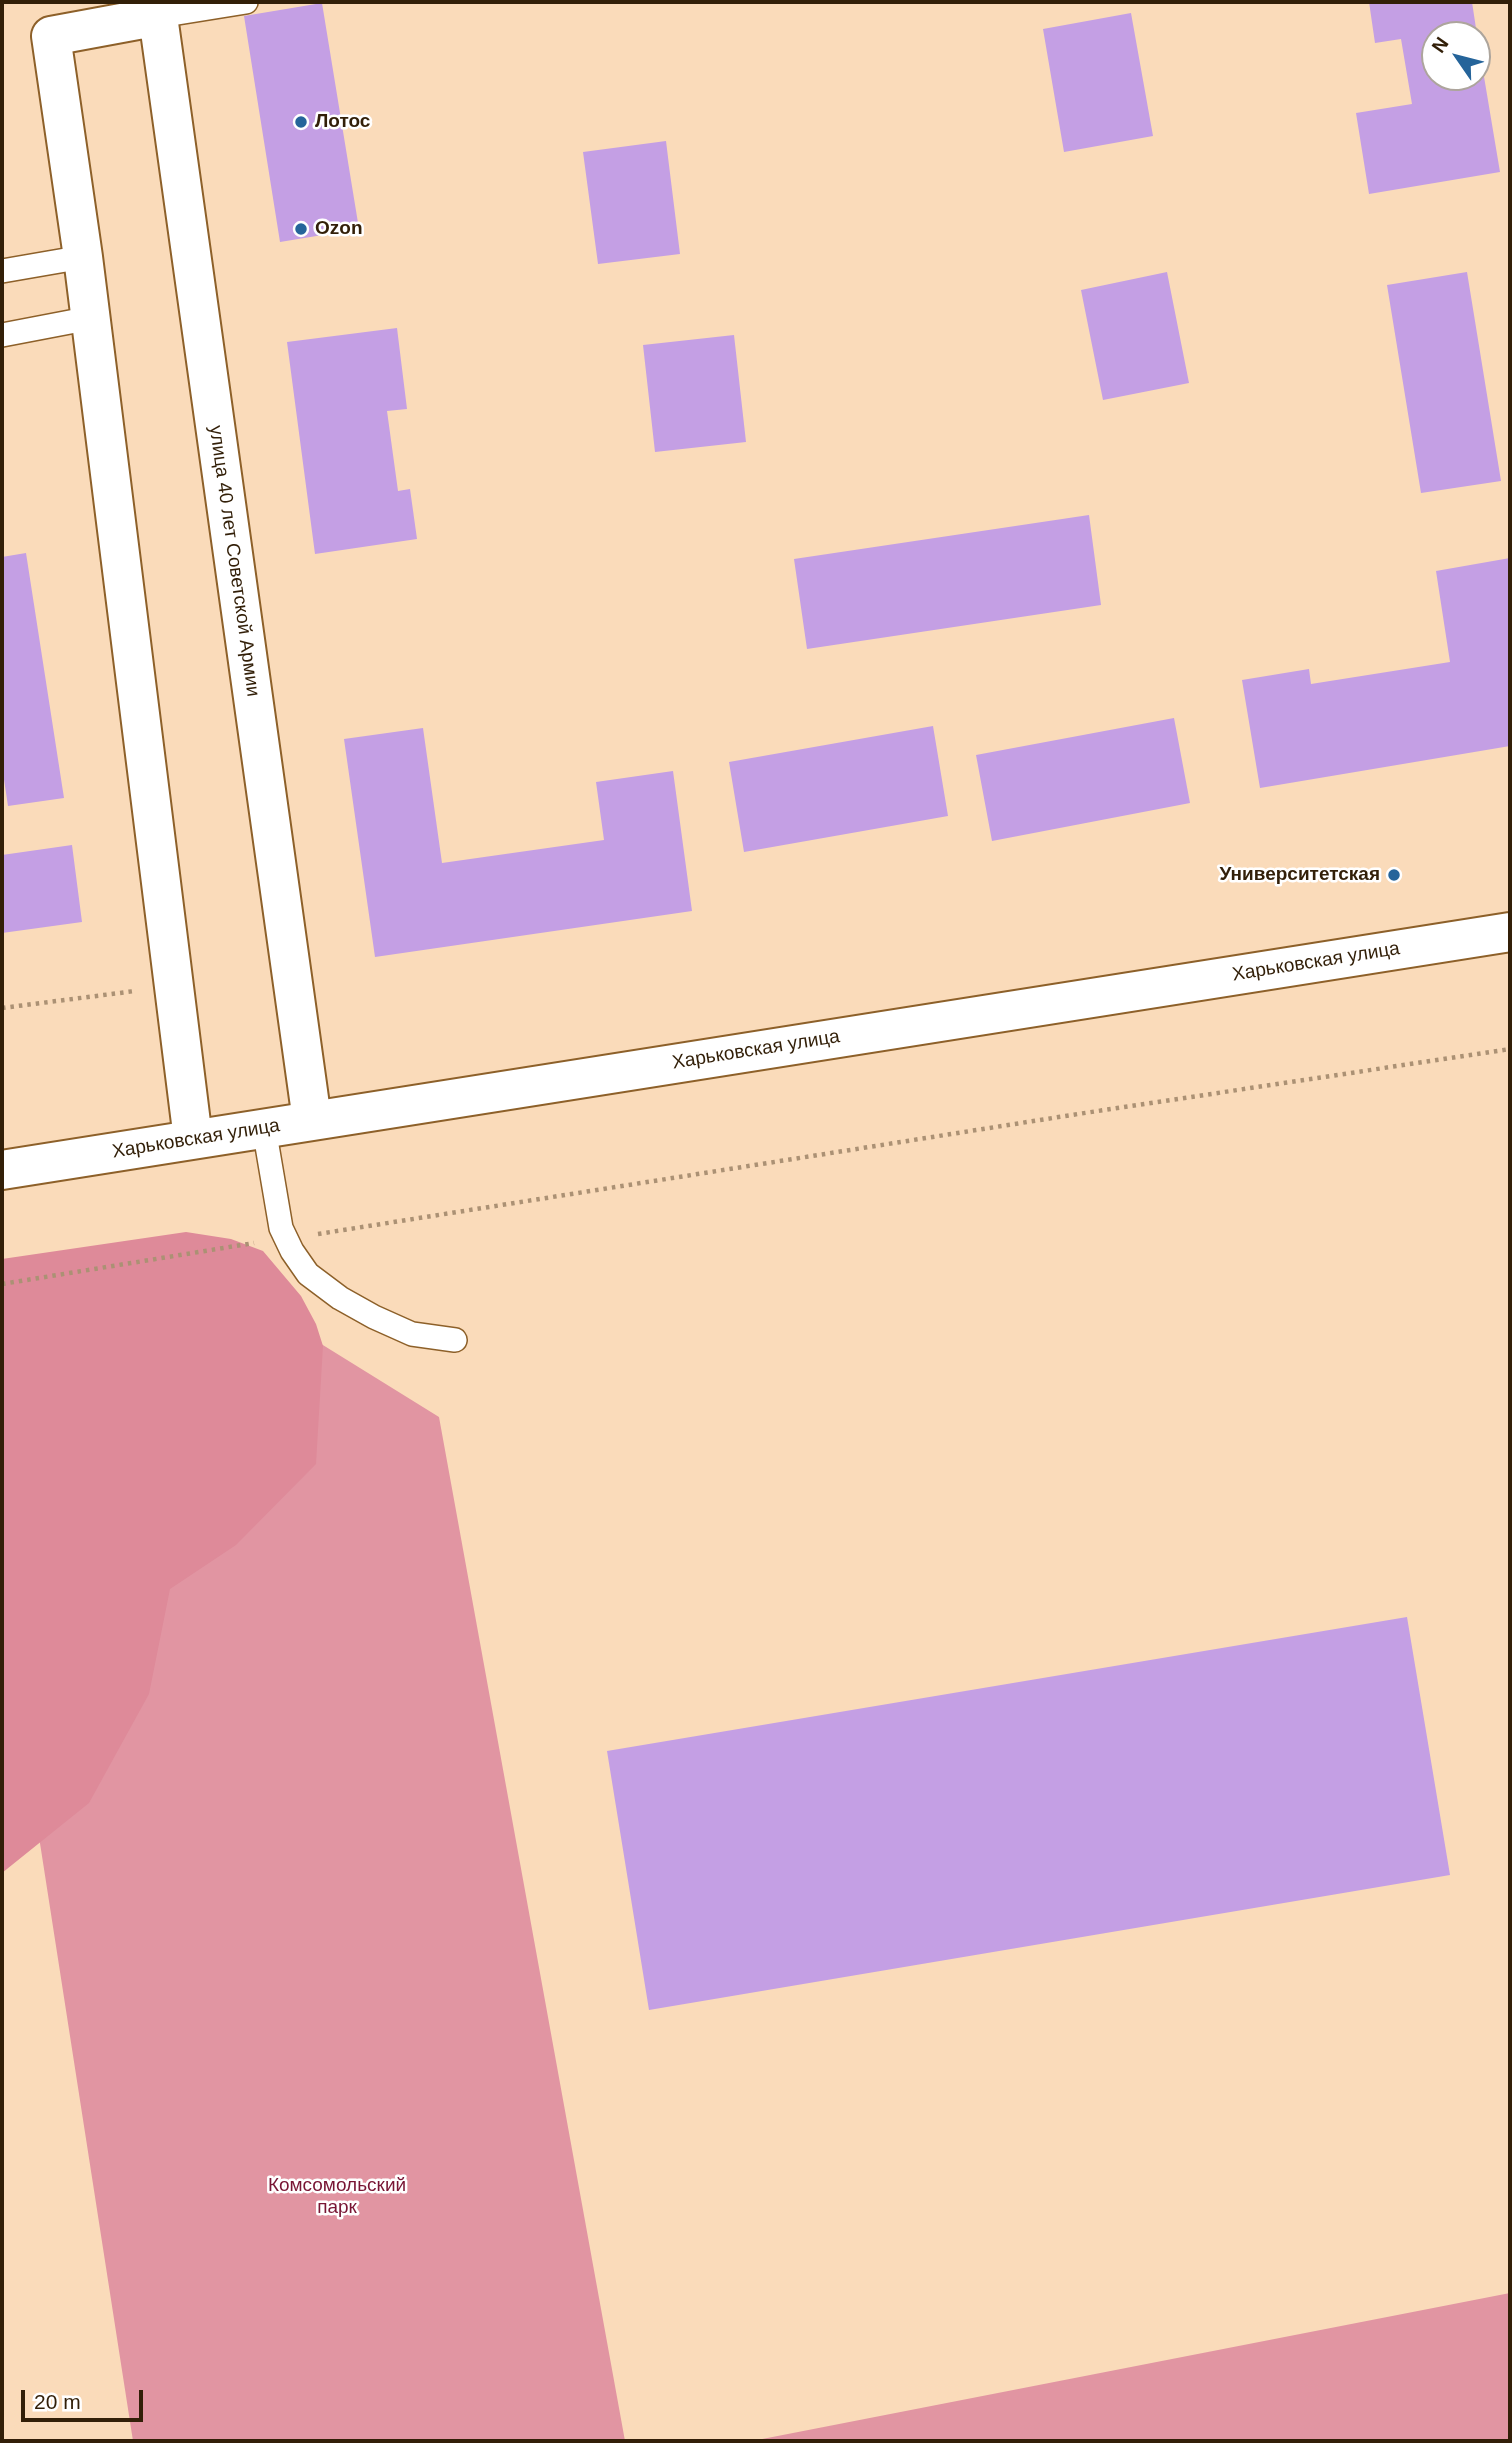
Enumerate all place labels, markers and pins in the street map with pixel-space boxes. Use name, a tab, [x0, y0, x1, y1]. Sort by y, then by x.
place label: Лотос	[315, 111, 370, 133]
marker: Лотос	[293, 114, 309, 130]
place label: Ozon	[315, 218, 362, 240]
marker: Ozon	[293, 221, 309, 237]
place label: Университетская	[1219, 864, 1380, 886]
marker: Университетская	[1386, 867, 1402, 883]

